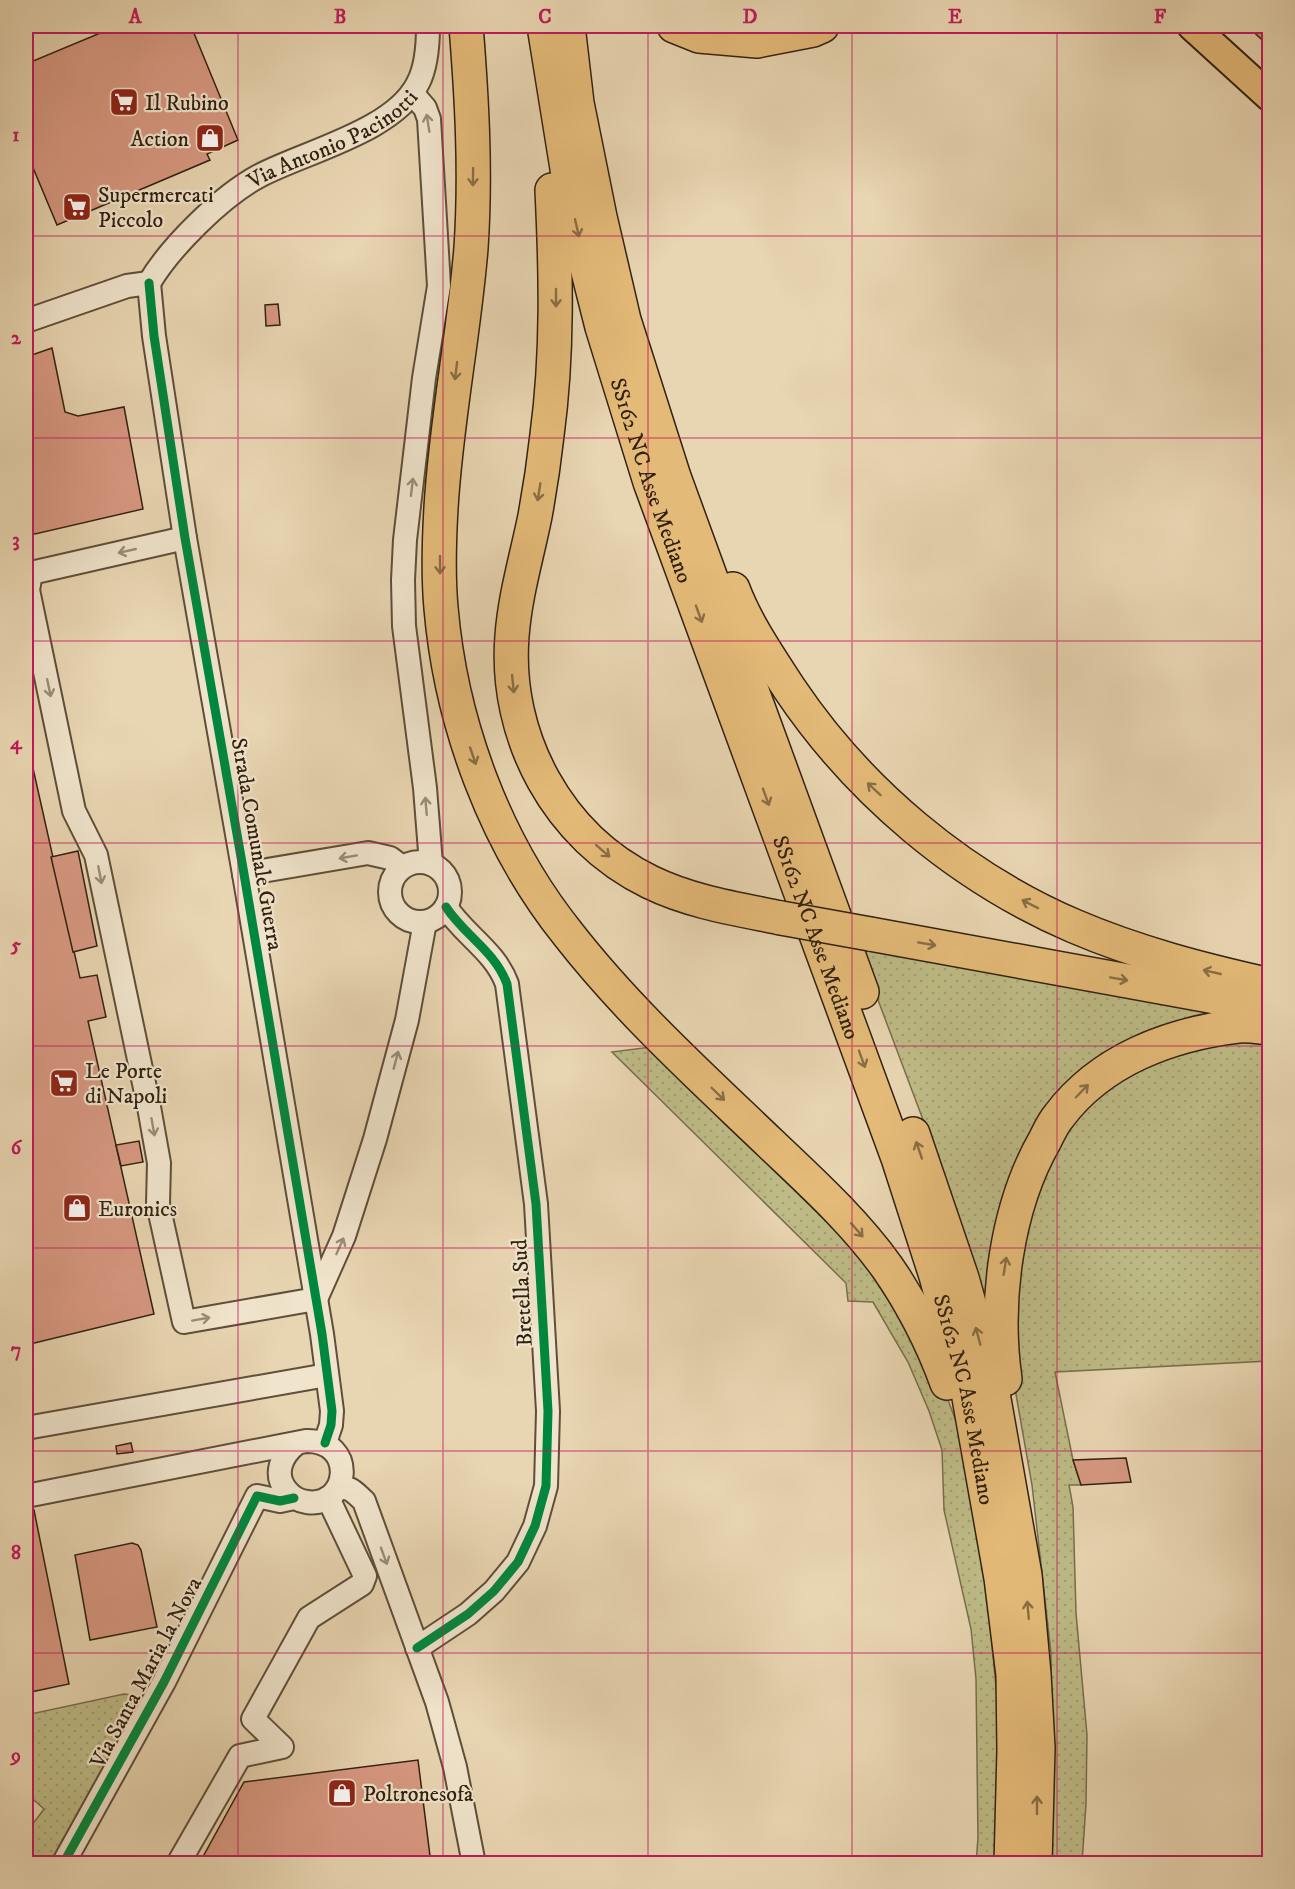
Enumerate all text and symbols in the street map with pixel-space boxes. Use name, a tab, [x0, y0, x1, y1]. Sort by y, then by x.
text: A	[128, 5, 143, 30]
text: B	[334, 5, 346, 30]
text: C	[538, 5, 552, 30]
text: D	[743, 5, 758, 30]
text: E	[948, 5, 962, 30]
text: F	[1154, 5, 1167, 30]
street label: Via Antonio Pacinotti	[242, 85, 424, 195]
supermarket icon: Il Rubino	[108, 86, 140, 118]
place label: Il Rubino	[145, 90, 229, 117]
one-way arrow	[423, 114, 434, 133]
shop icon: Action	[194, 122, 226, 154]
text: 1	[12, 123, 20, 148]
place label: Action	[131, 126, 189, 153]
one-way arrow	[467, 166, 479, 186]
place label: Supermercati Piccolo	[98, 182, 214, 234]
supermarket icon: Supermercati Piccolo	[61, 191, 93, 223]
one-way arrow	[572, 218, 583, 237]
one-way arrow	[550, 287, 562, 307]
text: 2	[11, 326, 22, 351]
one-way arrow	[450, 360, 461, 380]
street label: SS162 NC Asse Mediano	[604, 375, 698, 587]
one-way arrow	[406, 477, 417, 497]
one-way arrow	[533, 481, 544, 501]
text: 3	[12, 528, 20, 553]
one-way arrow	[118, 545, 137, 557]
one-way arrow	[434, 554, 446, 574]
one-way arrow	[694, 604, 705, 623]
one-way arrow	[508, 674, 519, 693]
one-way arrow	[43, 678, 55, 697]
text: 4	[10, 731, 23, 756]
street label: Strada Comunale Guerra	[225, 736, 289, 953]
one-way arrow	[469, 746, 480, 765]
one-way arrow	[866, 782, 881, 796]
one-way arrow	[761, 787, 772, 806]
one-way arrow	[420, 796, 431, 816]
street label: SS162 NC Asse Mediano	[766, 832, 865, 1043]
one-way arrow	[595, 844, 610, 858]
one-way arrow	[338, 851, 358, 862]
one-way arrow	[95, 865, 106, 884]
one-way arrow	[1021, 898, 1039, 910]
text: 5	[10, 933, 21, 958]
one-way arrow	[917, 939, 937, 950]
one-way arrow	[1203, 965, 1222, 977]
one-way arrow	[1109, 974, 1129, 985]
one-way arrow	[857, 1049, 868, 1068]
one-way arrow	[391, 1051, 403, 1070]
place label: Le Porte di Napoli	[85, 1058, 167, 1110]
supermarket icon: Le Porte di Napoli	[48, 1067, 80, 1099]
one-way arrow	[1075, 1084, 1089, 1099]
one-way arrow	[710, 1086, 725, 1100]
one-way arrow	[147, 1117, 158, 1137]
text: 6	[11, 1136, 23, 1161]
one-way arrow	[913, 1141, 924, 1160]
shop icon: Euronics	[61, 1192, 93, 1224]
place label: Euronics	[98, 1196, 177, 1223]
one-way arrow	[850, 1222, 864, 1237]
one-way arrow	[334, 1238, 346, 1256]
street label: Bretella Sud	[506, 1238, 539, 1347]
one-way arrow	[1000, 1257, 1011, 1277]
street label: SS162 NC Asse Mediano	[927, 1292, 1000, 1507]
one-way arrow	[191, 1313, 211, 1324]
one-way arrow	[972, 1327, 983, 1346]
text: 7	[11, 1338, 21, 1363]
text: 8	[11, 1541, 21, 1566]
one-way arrow	[379, 1546, 390, 1565]
street label: Via Santa Maria la Nova	[84, 1572, 208, 1774]
one-way arrow	[1022, 1601, 1033, 1621]
text: 9	[9, 1744, 21, 1769]
shop icon: Poltronesofà	[326, 1777, 358, 1809]
place label: Poltronesofà	[363, 1781, 474, 1808]
one-way arrow	[1031, 1796, 1043, 1816]

